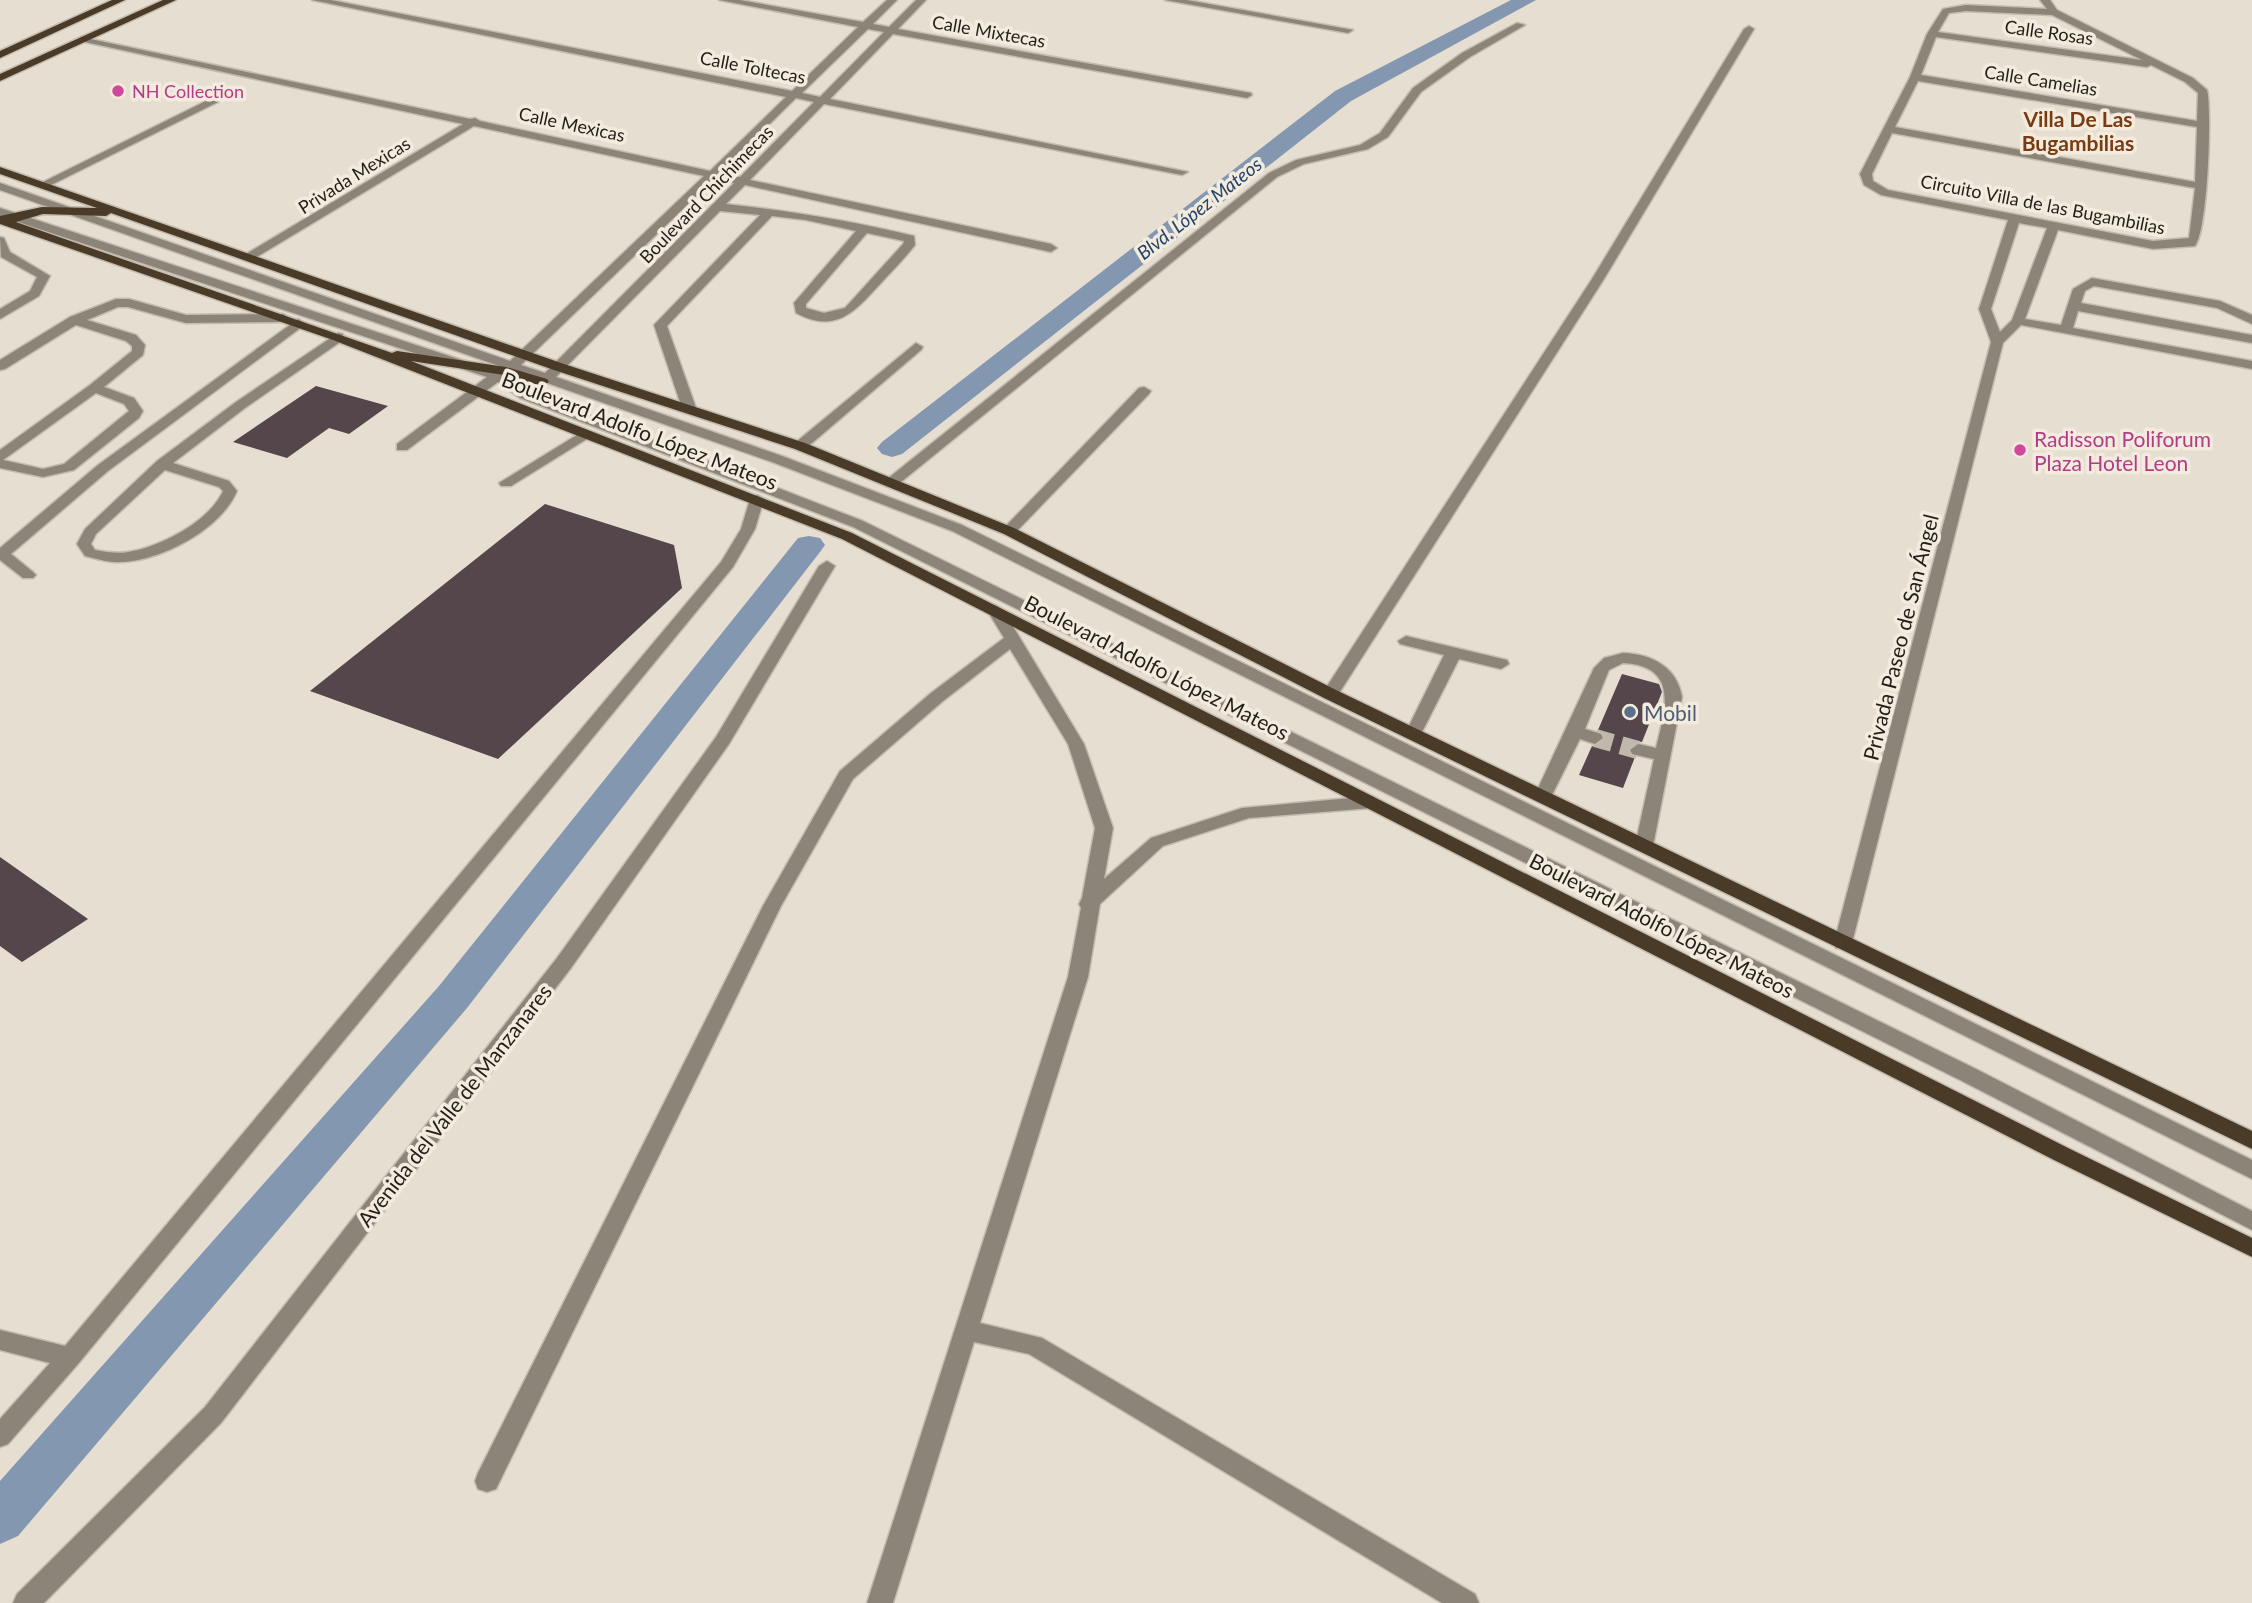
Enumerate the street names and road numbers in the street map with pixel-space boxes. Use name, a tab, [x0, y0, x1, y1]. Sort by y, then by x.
street label: Calle Mixtecas	[931, 10, 1048, 52]
street label: Calle Rosas	[2003, 15, 2095, 49]
street label: Calle Toltecas	[698, 46, 808, 88]
street label: Calle Camelias	[1983, 60, 2099, 100]
street label: Calle Mexicas	[517, 102, 627, 146]
street label: Boulevard Chichimecas	[634, 120, 778, 268]
street label: Privada Mexicas	[294, 132, 414, 218]
street label: Circuito Villa de las Bugambilias	[1919, 169, 2167, 239]
street label: Boulevard Adolfo López Mateos	[499, 366, 781, 494]
street label: Privada Paseo de San Ángel	[1857, 511, 1943, 763]
street label: Boulevard Adolfo López Mateos	[1021, 589, 1293, 745]
street label: Boulevard Adolfo López Mateos	[1526, 847, 1798, 1003]
street label: Avenida del Valle de Manzanares	[352, 979, 556, 1231]

